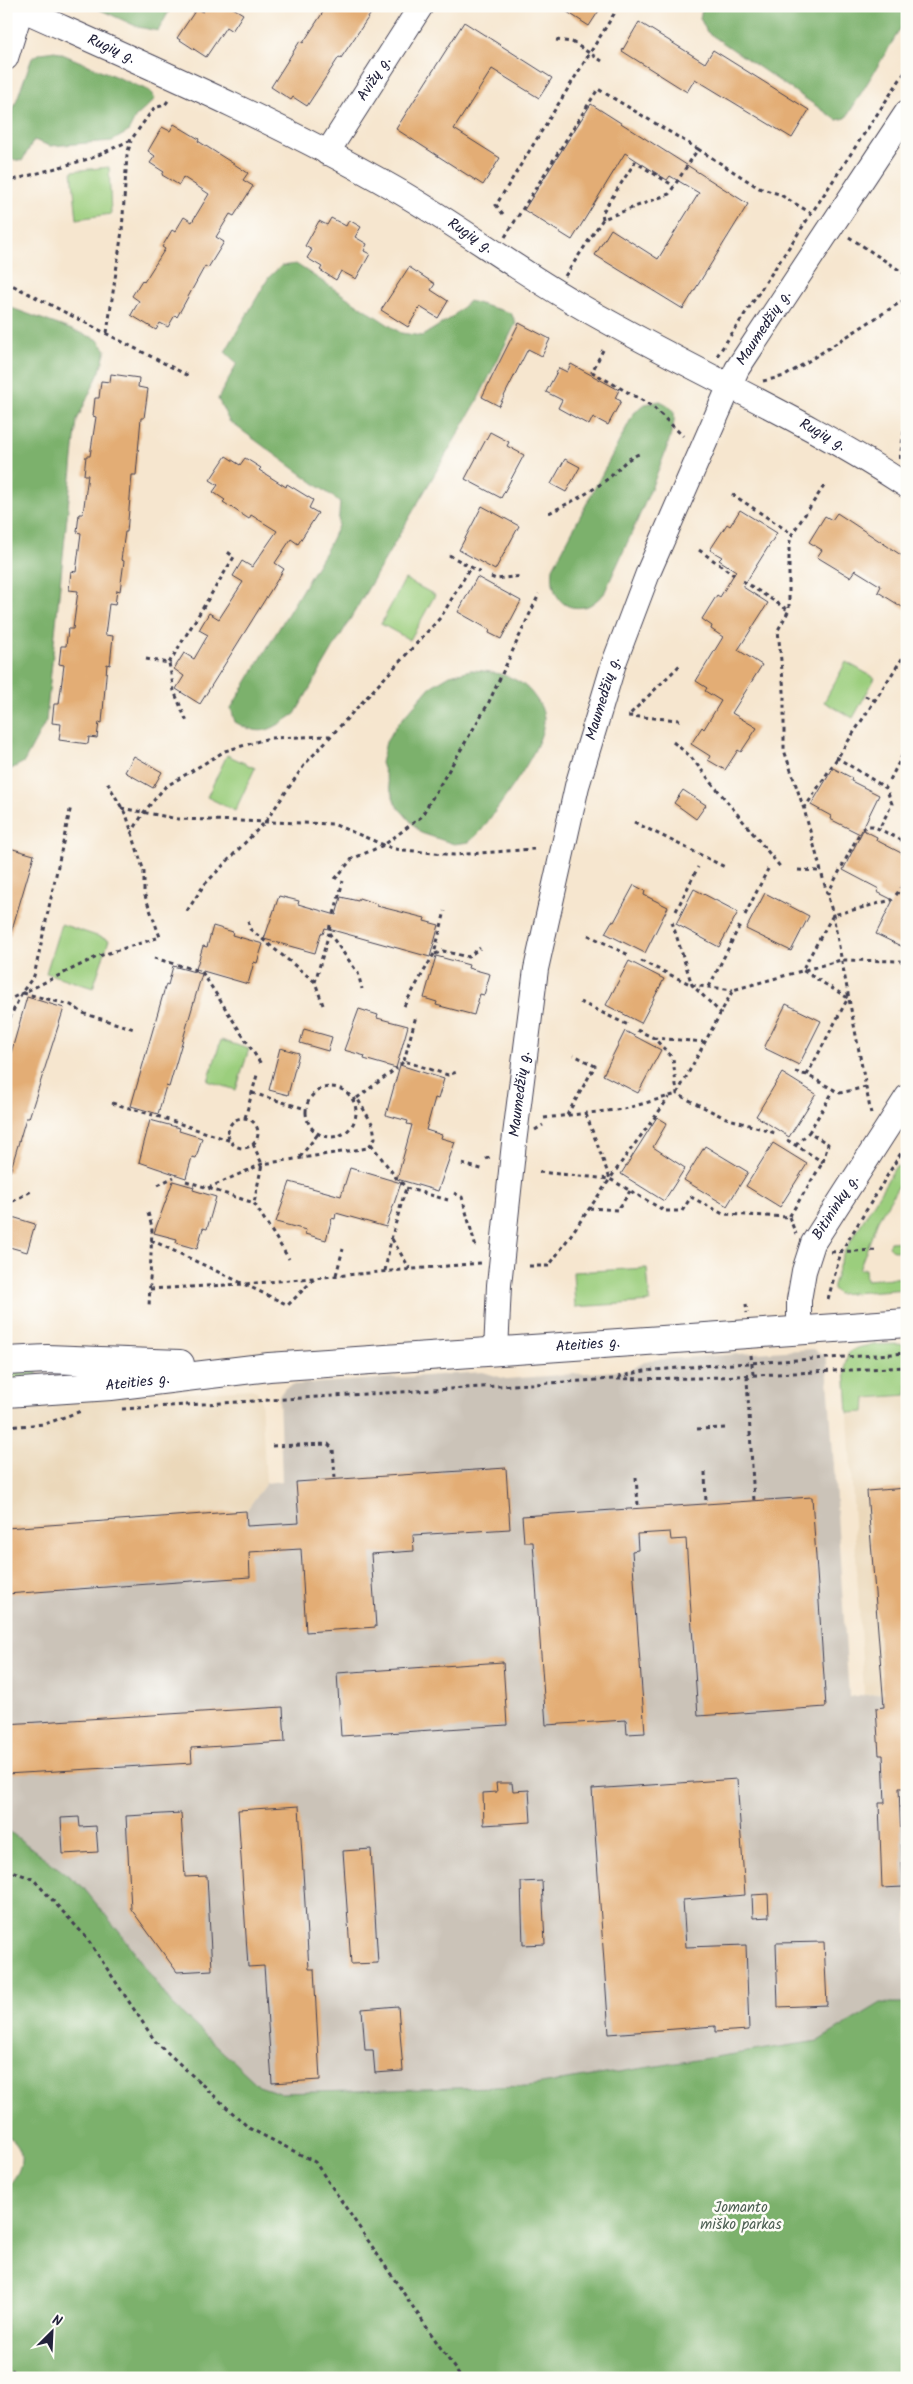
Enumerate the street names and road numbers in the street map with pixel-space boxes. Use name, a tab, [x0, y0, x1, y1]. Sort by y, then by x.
street label: Rugių g.	[83, 28, 139, 71]
street label: Avižų g.	[351, 52, 398, 106]
street label: Rugių g.	[442, 212, 498, 260]
street label: Maumedžių g.	[730, 286, 798, 371]
street label: Rugių g.	[795, 412, 851, 458]
street label: Maumedžių g.	[579, 653, 627, 743]
street label: Maumedžių g.	[503, 1050, 537, 1139]
street label: Bitininkų g.	[806, 1170, 866, 1245]
street label: Ateities g.	[555, 1331, 621, 1359]
street label: Ateities g.	[105, 1367, 171, 1398]

